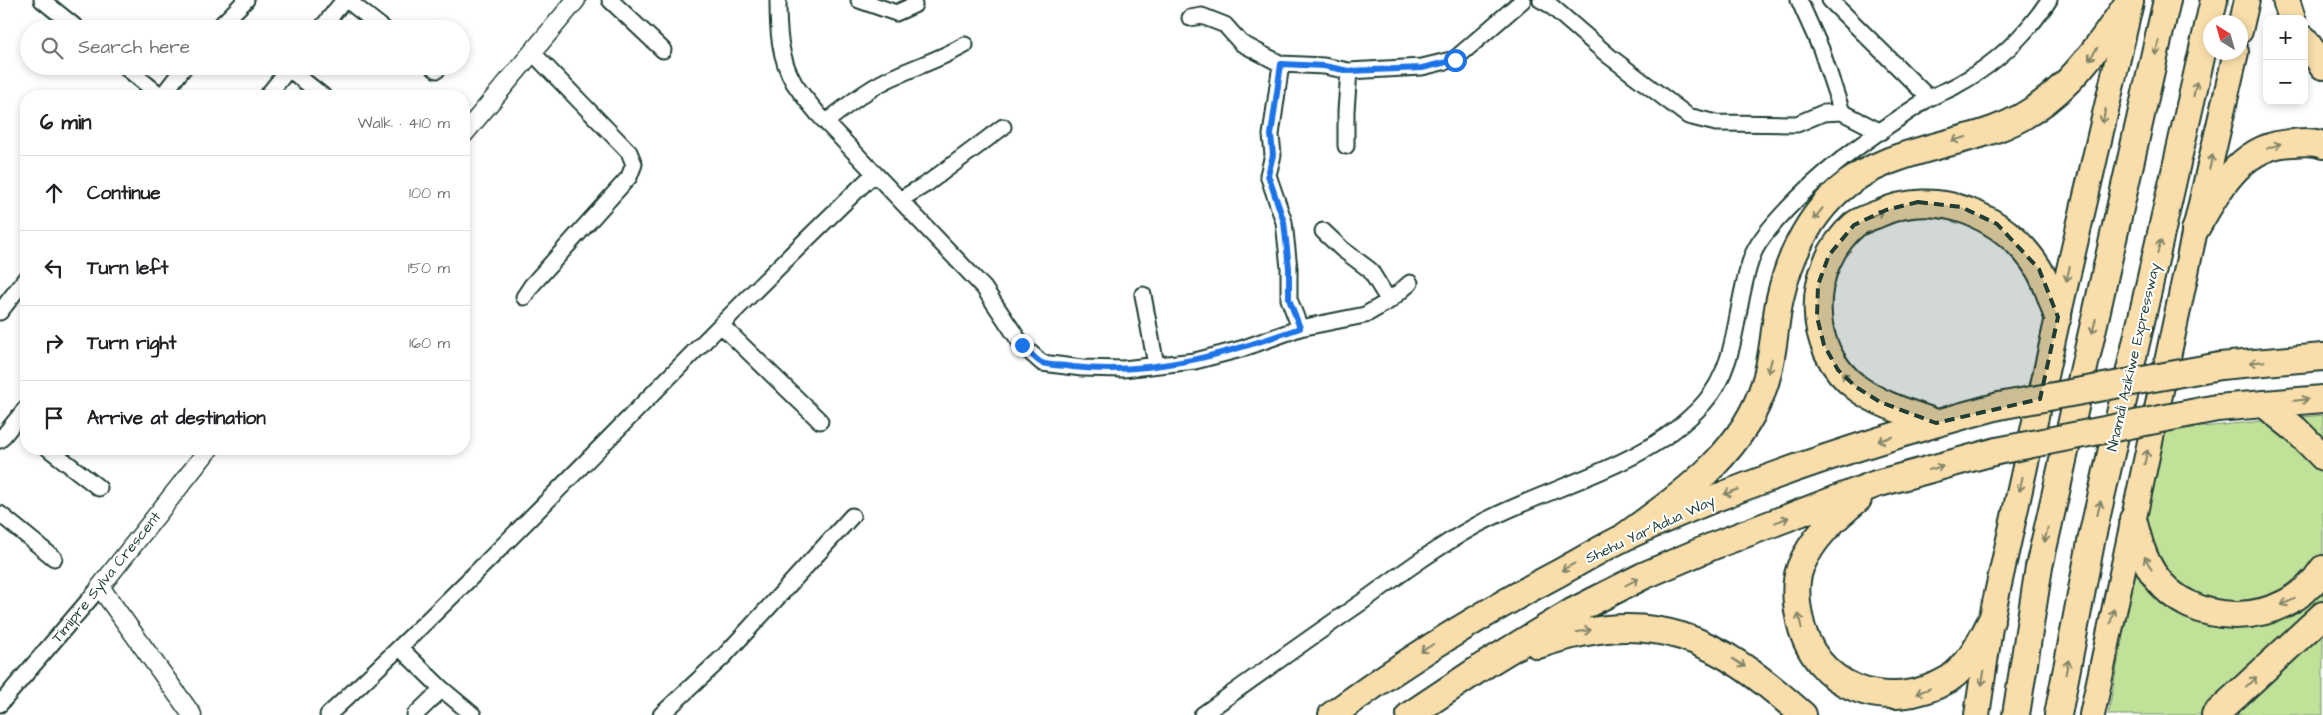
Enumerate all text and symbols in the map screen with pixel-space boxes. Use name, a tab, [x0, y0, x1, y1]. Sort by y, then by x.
north arrow	[2203, 15, 2248, 60]
map controls	[2263, 15, 2308, 105]
button: +	[2263, 15, 2308, 60]
search box	[20, 20, 470, 75]
icon: search	[38, 34, 66, 62]
text: Search here	[78, 34, 190, 61]
one-way arrow	[2152, 39, 2161, 55]
one-way arrow	[2088, 47, 2098, 61]
route start	[1444, 49, 1467, 72]
button: −	[2263, 60, 2308, 105]
one-way arrow	[2191, 81, 2200, 97]
one-way arrow	[2099, 107, 2108, 123]
text: 6 min	[40, 108, 92, 137]
text: Walk · 410 m	[358, 112, 450, 134]
one-way arrow	[1951, 135, 1967, 145]
one-way arrow	[2266, 141, 2281, 150]
one-way arrow	[2207, 154, 2216, 170]
icon: ahead	[40, 179, 68, 207]
text: Continue	[87, 180, 161, 207]
text: 100 m	[409, 182, 450, 204]
one-way arrow	[1813, 207, 1824, 220]
one-way arrow	[1869, 209, 1884, 218]
one-way arrow	[2155, 239, 2164, 255]
icon: left	[40, 254, 68, 282]
text: Turn left	[87, 255, 168, 282]
text: 150 m	[408, 257, 450, 279]
street label: Nnamdi Azikiwe Expressway	[2102, 261, 2166, 454]
one-way arrow	[2063, 266, 2072, 282]
one-way arrow	[2089, 317, 2098, 333]
icon: right	[40, 329, 68, 357]
text: Turn right	[87, 330, 176, 357]
text: 160 m	[409, 332, 450, 354]
route end	[1011, 334, 1034, 357]
one-way arrow	[1764, 358, 1774, 374]
one-way arrow	[2249, 358, 2265, 367]
one-way arrow	[1841, 372, 1853, 384]
one-way arrow	[2292, 396, 2308, 405]
icon: arrive	[40, 404, 68, 432]
text: Arrive at destination	[87, 405, 266, 432]
one-way arrow	[1877, 434, 1893, 444]
one-way arrow	[2142, 449, 2151, 465]
one-way arrow	[1927, 462, 1943, 472]
one-way arrow	[2016, 476, 2026, 492]
one-way arrow	[1724, 488, 1740, 497]
street label: Shehu Yar'Adua Way	[1582, 490, 1719, 570]
one-way arrow	[2095, 500, 2104, 516]
street label: Timipre Sylva Crescent	[47, 507, 167, 648]
one-way arrow	[1774, 515, 1789, 524]
one-way arrow	[2041, 527, 2051, 543]
one-way arrow	[2143, 556, 2152, 571]
one-way arrow	[1561, 563, 1576, 573]
one-way arrow	[1624, 577, 1639, 586]
one-way arrow	[2281, 597, 2296, 607]
one-way arrow	[2108, 608, 2118, 624]
one-way arrow	[1795, 614, 1804, 630]
one-way arrow	[1576, 626, 1592, 636]
one-way arrow	[1421, 644, 1435, 654]
one-way arrow	[1732, 659, 1746, 669]
one-way arrow	[2063, 660, 2073, 676]
one-way arrow	[1977, 669, 1987, 685]
one-way arrow	[2244, 676, 2257, 688]
one-way arrow	[1916, 687, 1931, 697]

